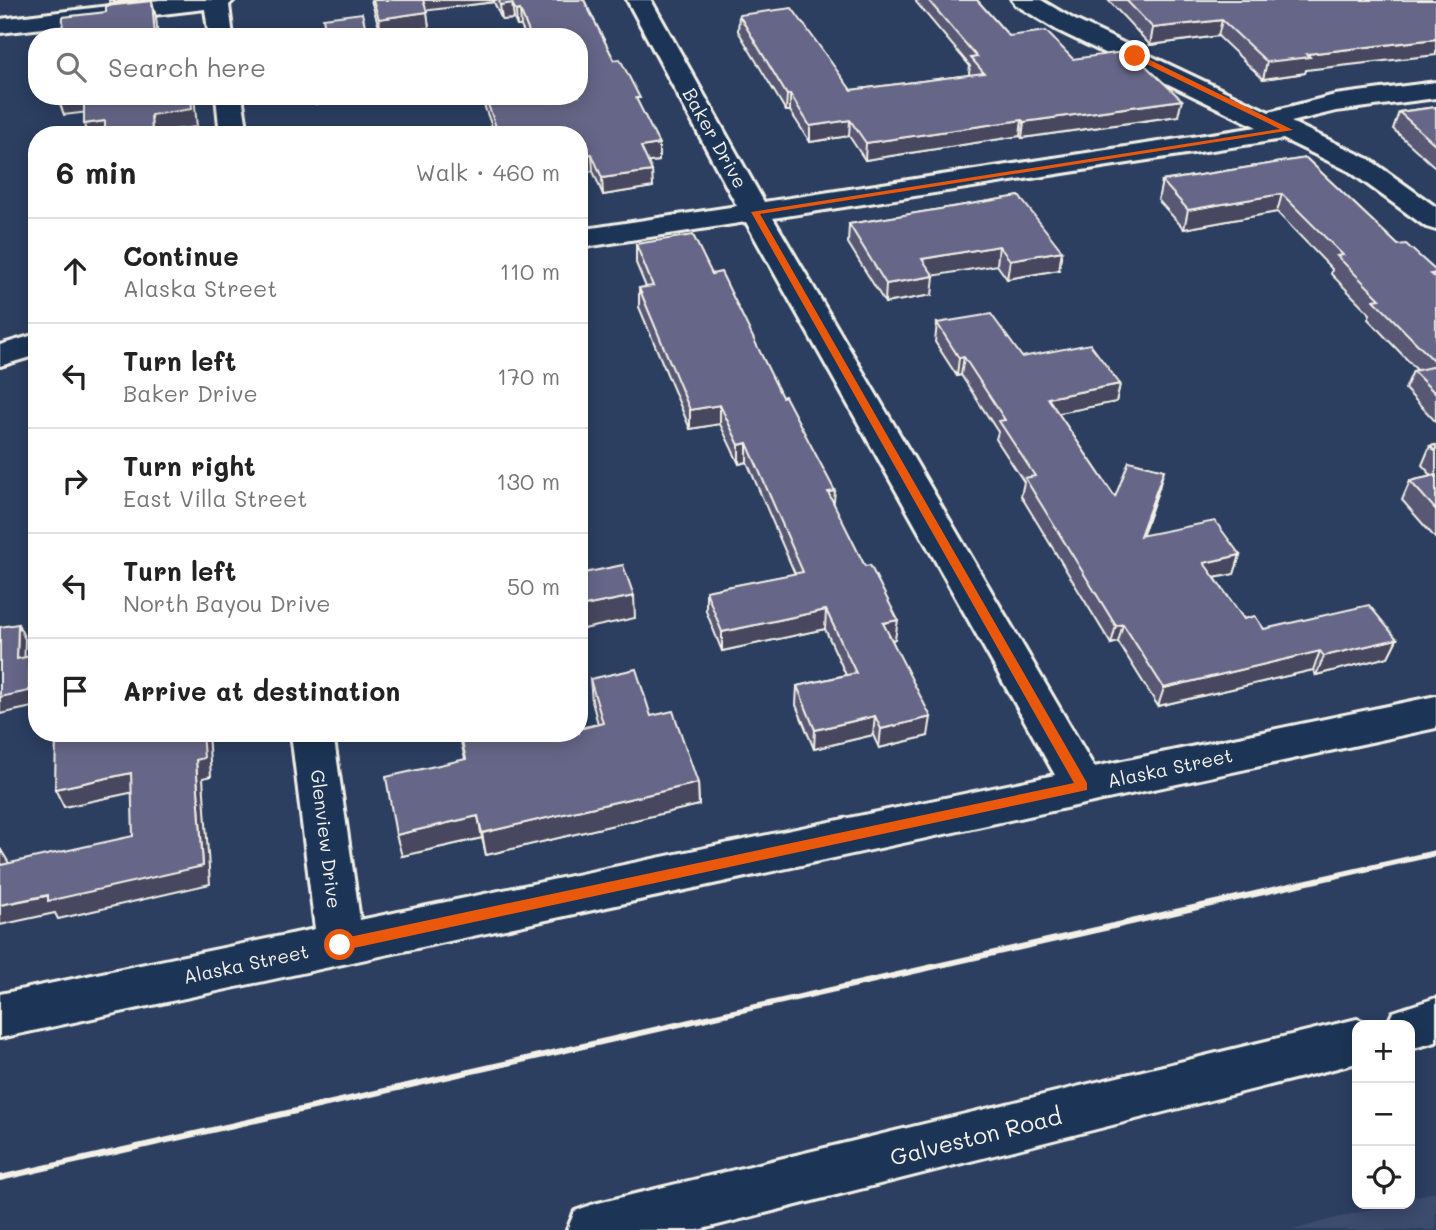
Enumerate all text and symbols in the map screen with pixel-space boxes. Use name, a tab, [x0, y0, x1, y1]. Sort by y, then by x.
search box	[28, 28, 588, 105]
route end	[1119, 40, 1150, 71]
icon: search	[52, 48, 90, 86]
text: Search here	[108, 50, 266, 84]
street label: Baker Drive	[678, 83, 753, 193]
text: 6 min	[56, 152, 136, 192]
text: Walk · 460 m	[415, 157, 560, 187]
text: Continue	[123, 239, 239, 273]
icon: ahead	[56, 252, 94, 290]
text: 110 m	[500, 256, 560, 286]
text: Alaska Street	[123, 273, 277, 303]
text: Turn left	[123, 344, 236, 378]
icon: left	[56, 357, 94, 395]
text: 170 m	[497, 361, 560, 391]
text: Baker Drive	[123, 378, 258, 408]
text: Turn right	[123, 449, 256, 483]
icon: right	[56, 462, 94, 500]
text: 130 m	[496, 466, 560, 496]
text: East Villa Street	[123, 483, 307, 513]
text: Turn left	[123, 554, 236, 588]
icon: left	[56, 567, 94, 605]
text: 50 m	[507, 571, 560, 601]
text: North Bayou Drive	[123, 588, 331, 618]
icon: arrive	[56, 672, 94, 710]
text: Arrive at destination	[123, 674, 400, 708]
street label: Alaska Street	[1105, 742, 1235, 793]
street label: Glenview Drive	[306, 768, 347, 910]
route start	[324, 929, 355, 960]
street label: Alaska Street	[181, 938, 311, 989]
map controls	[1352, 1020, 1415, 1209]
button: +	[1352, 1020, 1415, 1083]
button: −	[1352, 1083, 1415, 1146]
street label: Galveston Road	[887, 1100, 1065, 1172]
button: locate	[1352, 1146, 1415, 1209]

